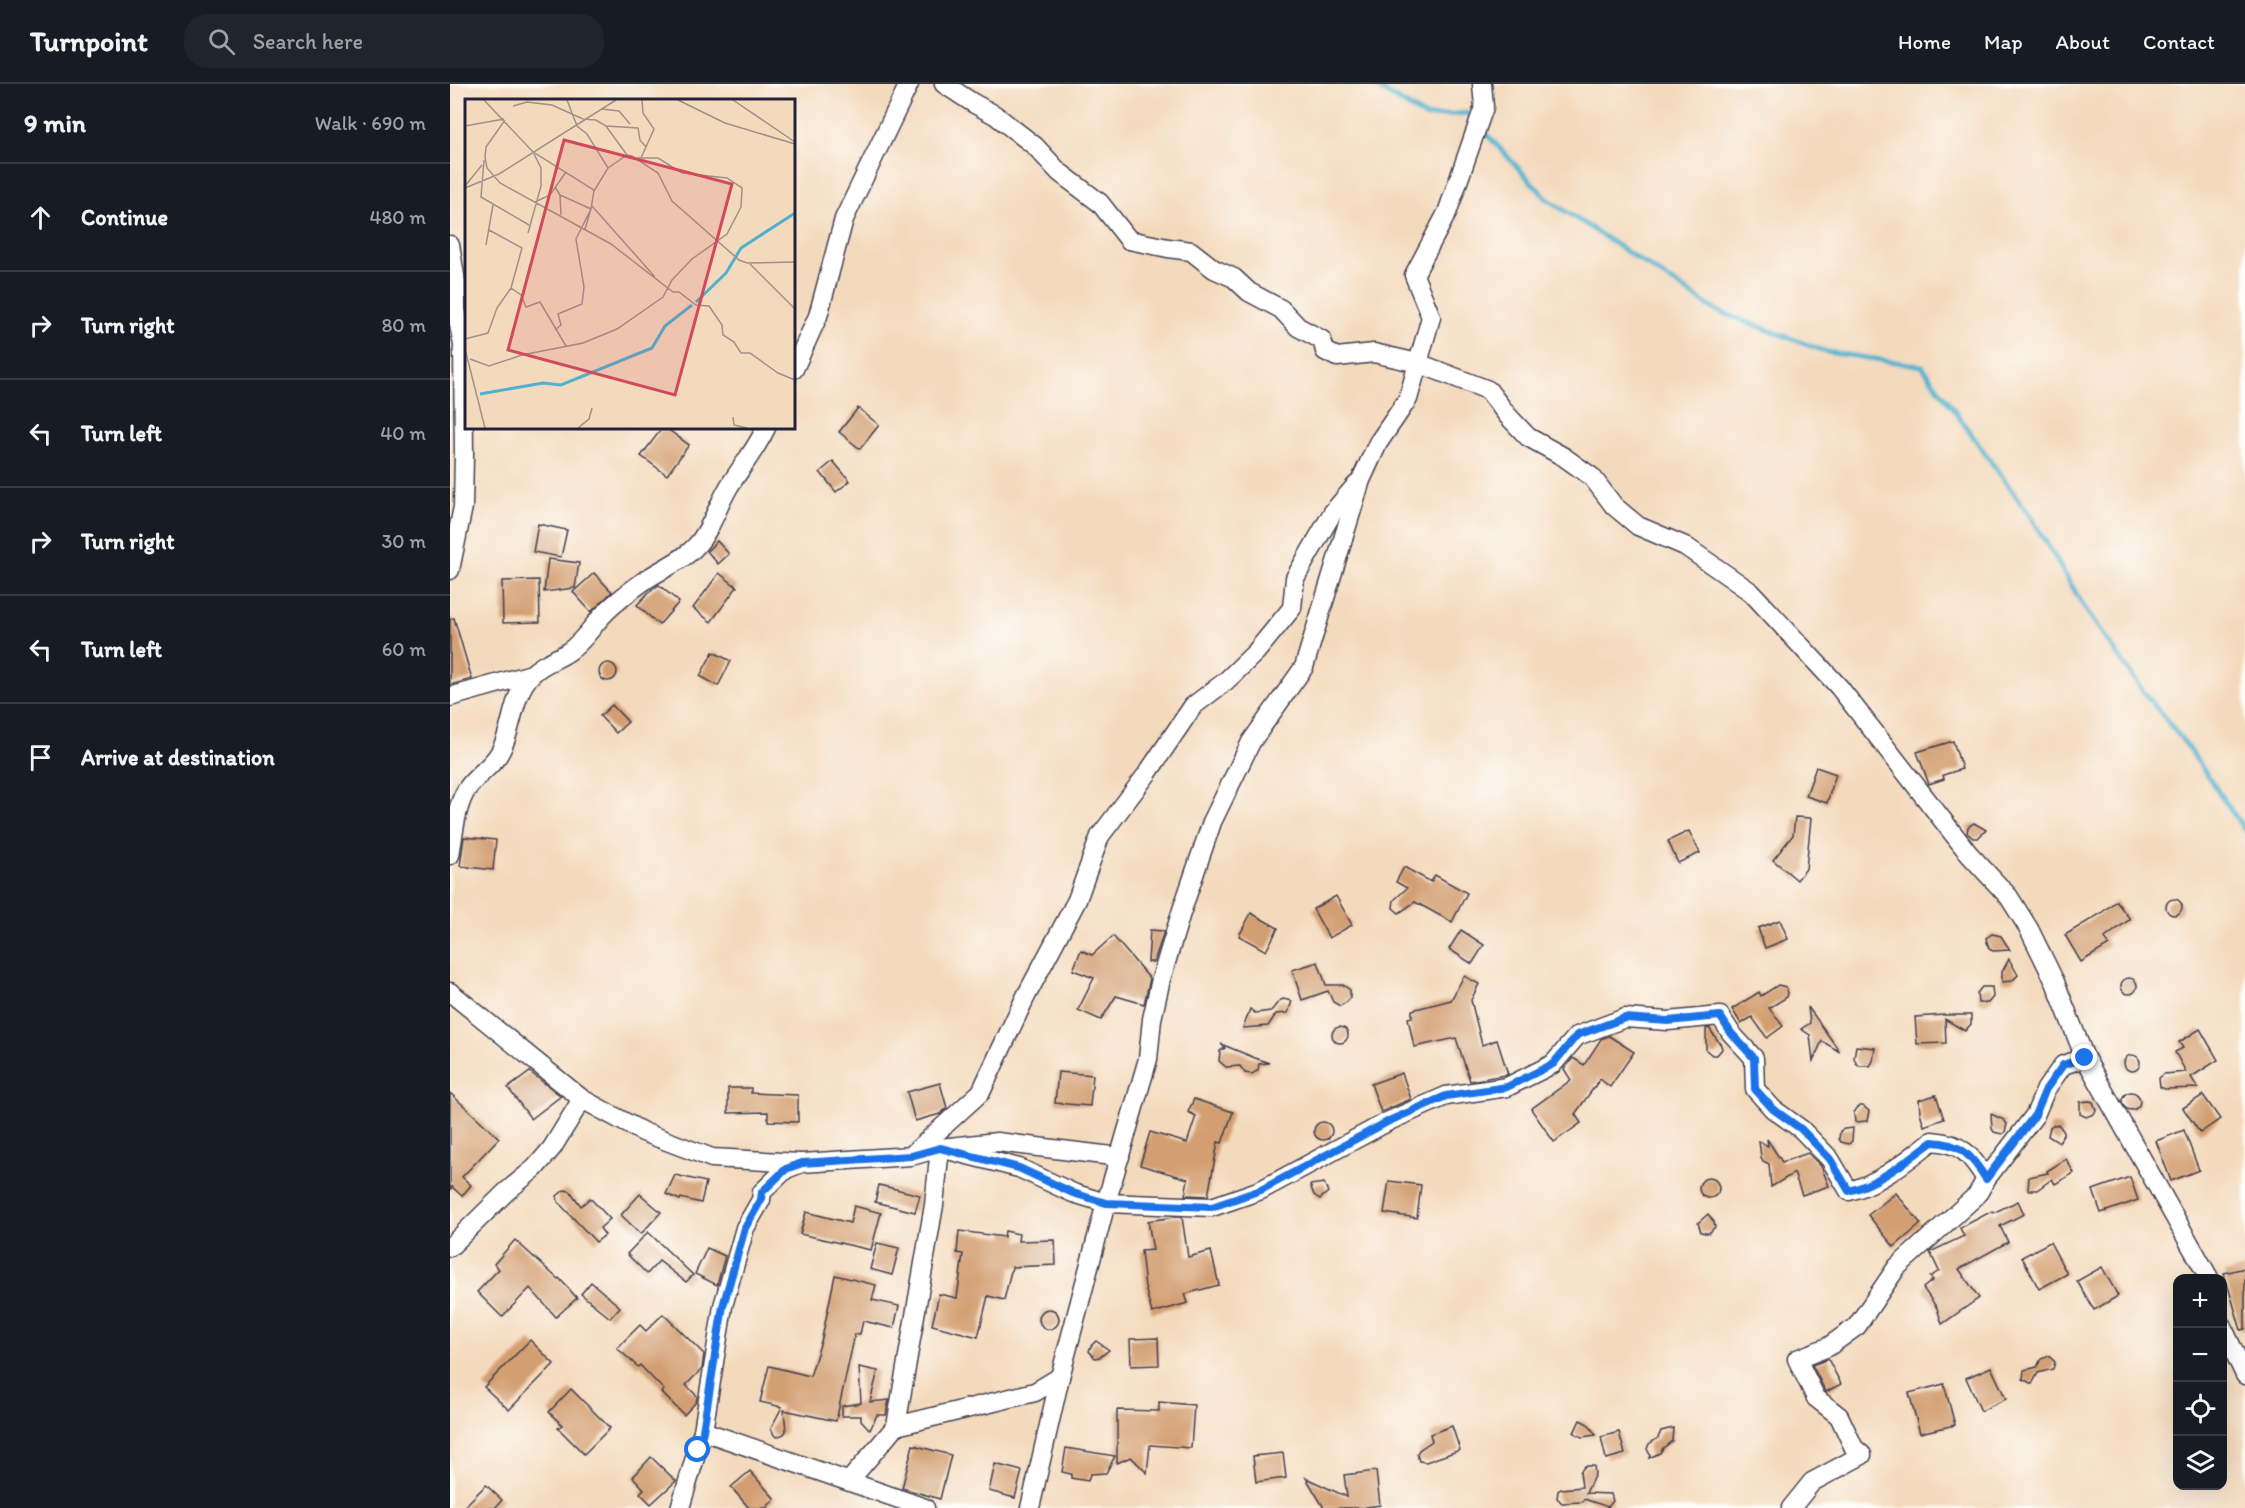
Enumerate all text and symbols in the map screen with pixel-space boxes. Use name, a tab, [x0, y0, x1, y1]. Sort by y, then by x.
search box	[184, 14, 604, 68]
text: Turnpoint	[30, 24, 148, 58]
icon: search	[205, 25, 238, 58]
text: Search here	[253, 28, 363, 55]
text: Home	[1898, 29, 1951, 54]
text: Map	[1984, 29, 2023, 54]
text: About	[2056, 29, 2110, 54]
text: Contact	[2143, 29, 2215, 54]
inset map	[465, 99, 795, 429]
text: 9 min	[24, 107, 86, 139]
text: Walk · 690 m	[315, 111, 426, 135]
icon: ahead	[24, 201, 57, 234]
text: Continue	[81, 204, 168, 231]
text: 480 m	[369, 205, 426, 229]
icon: right	[24, 309, 57, 342]
text: Turn right	[81, 312, 175, 339]
text: 80 m	[381, 313, 426, 337]
icon: left	[24, 417, 57, 450]
text: Turn left	[81, 420, 162, 447]
text: 40 m	[380, 421, 426, 445]
icon: right	[24, 525, 57, 558]
text: Turn right	[81, 528, 175, 555]
text: 30 m	[381, 529, 426, 553]
icon: left	[24, 633, 57, 666]
text: Turn left	[81, 636, 162, 663]
text: 60 m	[382, 637, 426, 661]
icon: arrive	[24, 741, 57, 774]
text: Arrive at destination	[81, 744, 275, 771]
route end	[2071, 1044, 2097, 1070]
map controls	[2173, 1274, 2227, 1490]
button: +	[2173, 1274, 2227, 1328]
button: −	[2173, 1328, 2227, 1382]
button: locate	[2173, 1382, 2227, 1436]
route start	[684, 1436, 710, 1462]
button: layers	[2173, 1436, 2227, 1490]

